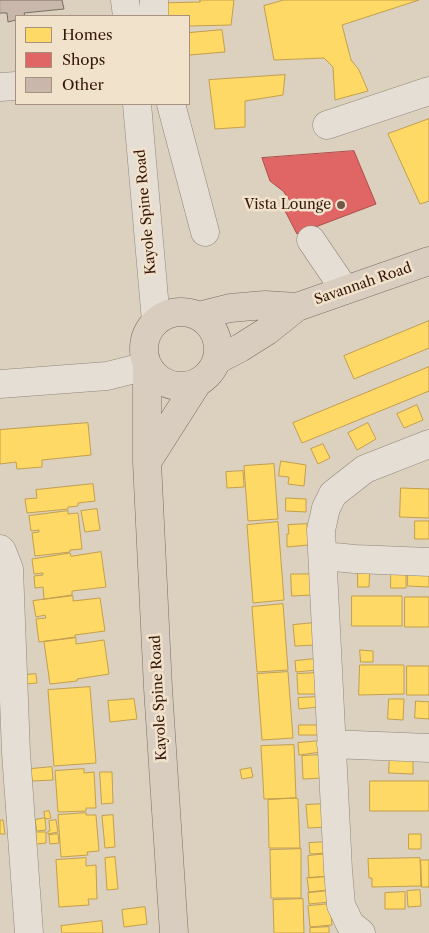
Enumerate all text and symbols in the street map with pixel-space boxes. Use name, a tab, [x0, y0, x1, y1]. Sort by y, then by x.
legend	[15, 15, 190, 105]
text: Homes	[62, 25, 113, 44]
text: Shops	[62, 50, 105, 69]
text: Other	[62, 75, 104, 94]
street label: Kayole Spine Road	[132, 149, 160, 275]
place label: Vista Lounge	[244, 197, 331, 213]
marker: Vista Lounge	[335, 199, 347, 211]
street label: Savannah Road	[312, 259, 414, 309]
street label: Kayole Spine Road	[147, 635, 171, 761]

